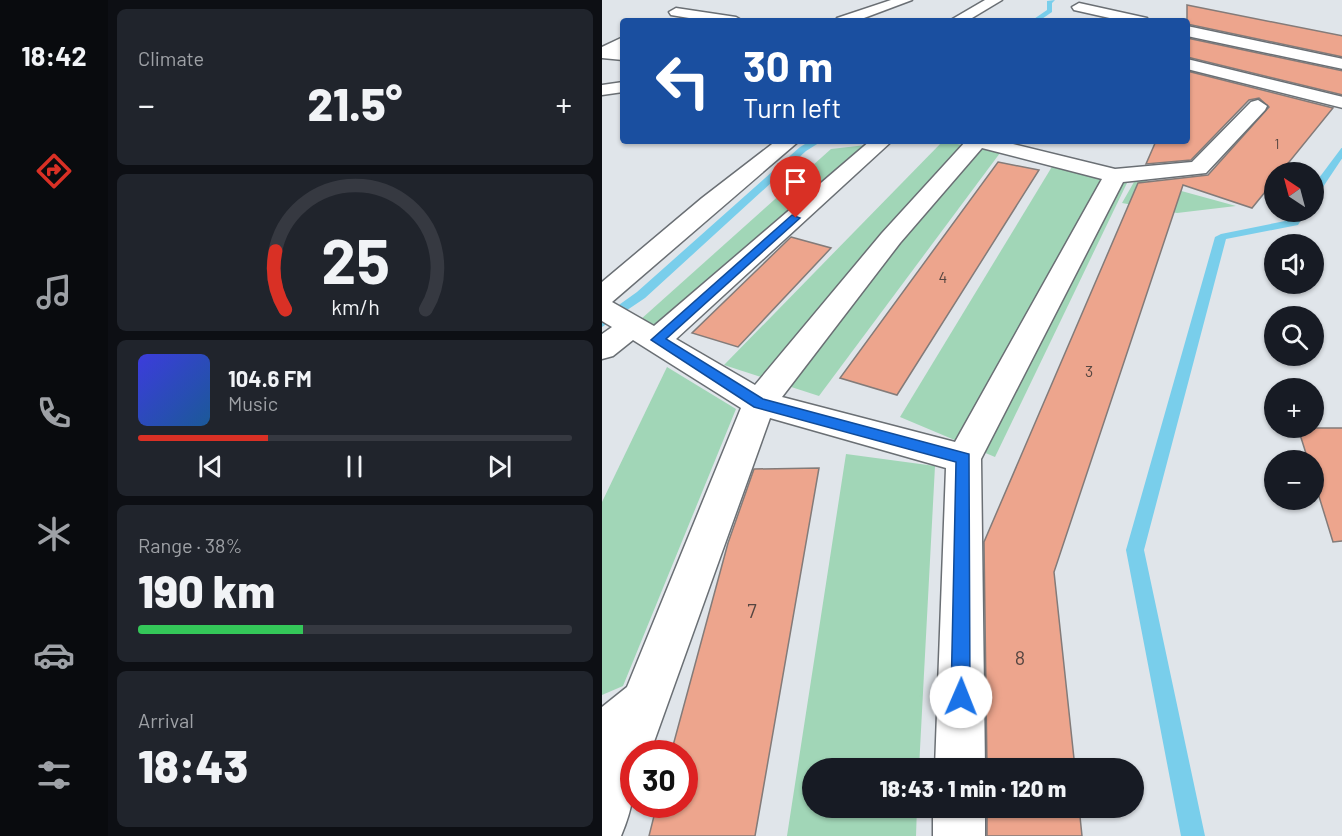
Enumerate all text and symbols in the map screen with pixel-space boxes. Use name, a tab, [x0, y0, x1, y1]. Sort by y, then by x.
text: 18:42	[21, 39, 87, 71]
text: 30 m	[743, 40, 833, 90]
icon: left	[644, 42, 722, 120]
text: Climate	[138, 46, 204, 70]
text: 21.5°	[308, 76, 402, 130]
text: −	[138, 84, 155, 124]
text: +	[556, 84, 572, 124]
text: Turn left	[743, 91, 841, 123]
house number: 1	[1275, 135, 1279, 152]
icon: directions	[33, 150, 75, 192]
pin	[770, 156, 821, 218]
north arrow	[1264, 162, 1324, 222]
map controls	[1264, 162, 1324, 510]
icon: arrive	[779, 165, 812, 198]
text: 25	[321, 222, 389, 296]
button: sound	[1264, 234, 1324, 294]
house number: 4	[939, 267, 947, 286]
icon: music	[33, 271, 75, 313]
text: km/h	[331, 294, 379, 319]
button: search	[1264, 306, 1324, 366]
house number: 3	[1085, 361, 1093, 380]
text: 104.6 FM	[228, 365, 312, 391]
button: +	[1264, 378, 1324, 438]
text: Music	[228, 391, 278, 415]
icon: phone	[33, 392, 75, 434]
icon: previous	[194, 450, 227, 483]
icon: pause	[338, 450, 371, 483]
icon: next	[483, 450, 516, 483]
button: −	[1264, 450, 1324, 510]
icon: climate	[33, 513, 75, 555]
text: Range · 38%	[138, 533, 242, 557]
text: 190 km	[138, 563, 275, 617]
house number: 7	[747, 598, 757, 622]
icon: car	[33, 634, 75, 676]
house number: 8	[1015, 645, 1025, 669]
position arrow	[929, 665, 993, 729]
text: Arrival	[138, 708, 194, 732]
text: 18:43	[138, 738, 248, 792]
speed limit sign: 30	[620, 740, 698, 818]
icon: filters	[33, 754, 75, 796]
text: 18:43 · 1 min · 120 m	[880, 775, 1066, 801]

